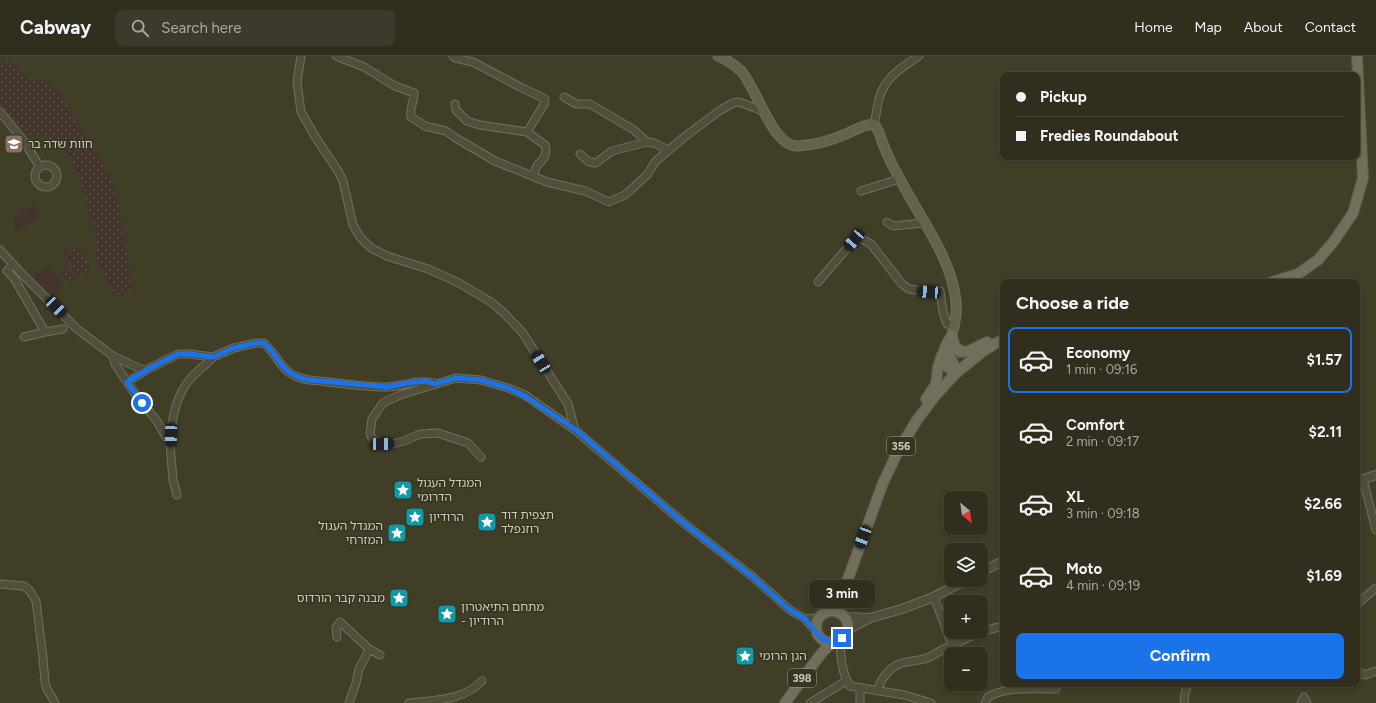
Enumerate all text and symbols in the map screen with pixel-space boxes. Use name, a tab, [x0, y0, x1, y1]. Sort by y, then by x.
search box	[115, 10, 395, 46]
text: Cabway	[20, 16, 91, 39]
icon: search	[129, 17, 151, 39]
text: Search here	[161, 19, 241, 37]
text: Home	[1134, 19, 1173, 36]
text: Map	[1195, 19, 1222, 36]
text: About	[1244, 19, 1283, 36]
text: Contact	[1305, 19, 1356, 36]
text: Pickup	[1040, 88, 1087, 106]
text: Fredies Roundabout	[1040, 127, 1178, 145]
school or university icon: חוות שדה בר	[3, 133, 25, 155]
place label: חוות שדה בר	[28, 137, 93, 151]
car	[842, 227, 866, 253]
car	[917, 285, 941, 299]
text: Choose a ride	[1016, 292, 1129, 314]
car	[43, 294, 69, 320]
icon: car	[1018, 342, 1054, 378]
text: Economy	[1066, 344, 1131, 362]
car	[530, 349, 552, 375]
text: $1.57	[1307, 351, 1342, 369]
text: 1 min · 09:16	[1066, 362, 1137, 377]
route start	[133, 394, 151, 412]
icon: car	[1018, 414, 1054, 450]
text: Comfort	[1066, 416, 1125, 434]
car	[165, 423, 177, 447]
text: $2.11	[1309, 423, 1342, 441]
text: 2 min · 09:17	[1066, 434, 1139, 449]
road number: 356	[887, 437, 915, 455]
car	[370, 438, 394, 450]
place label: המגדל העגול הדרומי	[417, 476, 482, 504]
place icon: המגדל העגול הדרומי	[392, 479, 414, 501]
icon: car	[1018, 486, 1054, 522]
text: XL	[1066, 488, 1084, 506]
north arrow	[944, 491, 988, 535]
map controls	[944, 491, 988, 691]
text: $2.66	[1304, 495, 1342, 513]
place icon: הרודיון	[404, 506, 426, 528]
text: 3 min · 09:18	[1066, 506, 1140, 521]
place label: תצפית דוד רוזנפלד	[501, 508, 554, 536]
place label: הרודיון	[429, 510, 464, 524]
place icon: תצפית דוד רוזנפלד	[476, 511, 498, 533]
place label: המגדל העגול המזרחי	[318, 519, 383, 547]
place icon: המגדל העגול המזרחי	[386, 522, 408, 544]
car	[853, 524, 873, 550]
button: layers	[944, 543, 988, 587]
icon: car	[1018, 558, 1054, 594]
text: Moto	[1066, 560, 1102, 578]
text: $1.69	[1306, 567, 1342, 585]
text: 4 min · 09:19	[1066, 578, 1140, 593]
callout: 3 min	[809, 580, 875, 608]
text: 3 min	[826, 586, 858, 601]
place icon: מבנה קבר הורדוס	[388, 587, 410, 609]
place label: מבנה קבר הורדוס	[297, 591, 385, 605]
button: +	[944, 595, 988, 639]
place label: מתחם התיאטרון - הרודיון	[461, 600, 544, 628]
place icon: מתחם התיאטרון - הרודיון	[436, 603, 458, 625]
route end	[833, 629, 851, 647]
button: Confirm	[1016, 633, 1344, 679]
place icon: הגן הרומי	[734, 645, 756, 667]
button: −	[944, 647, 988, 691]
place label: הגן הרומי	[759, 649, 807, 663]
road number: 398	[788, 669, 816, 687]

